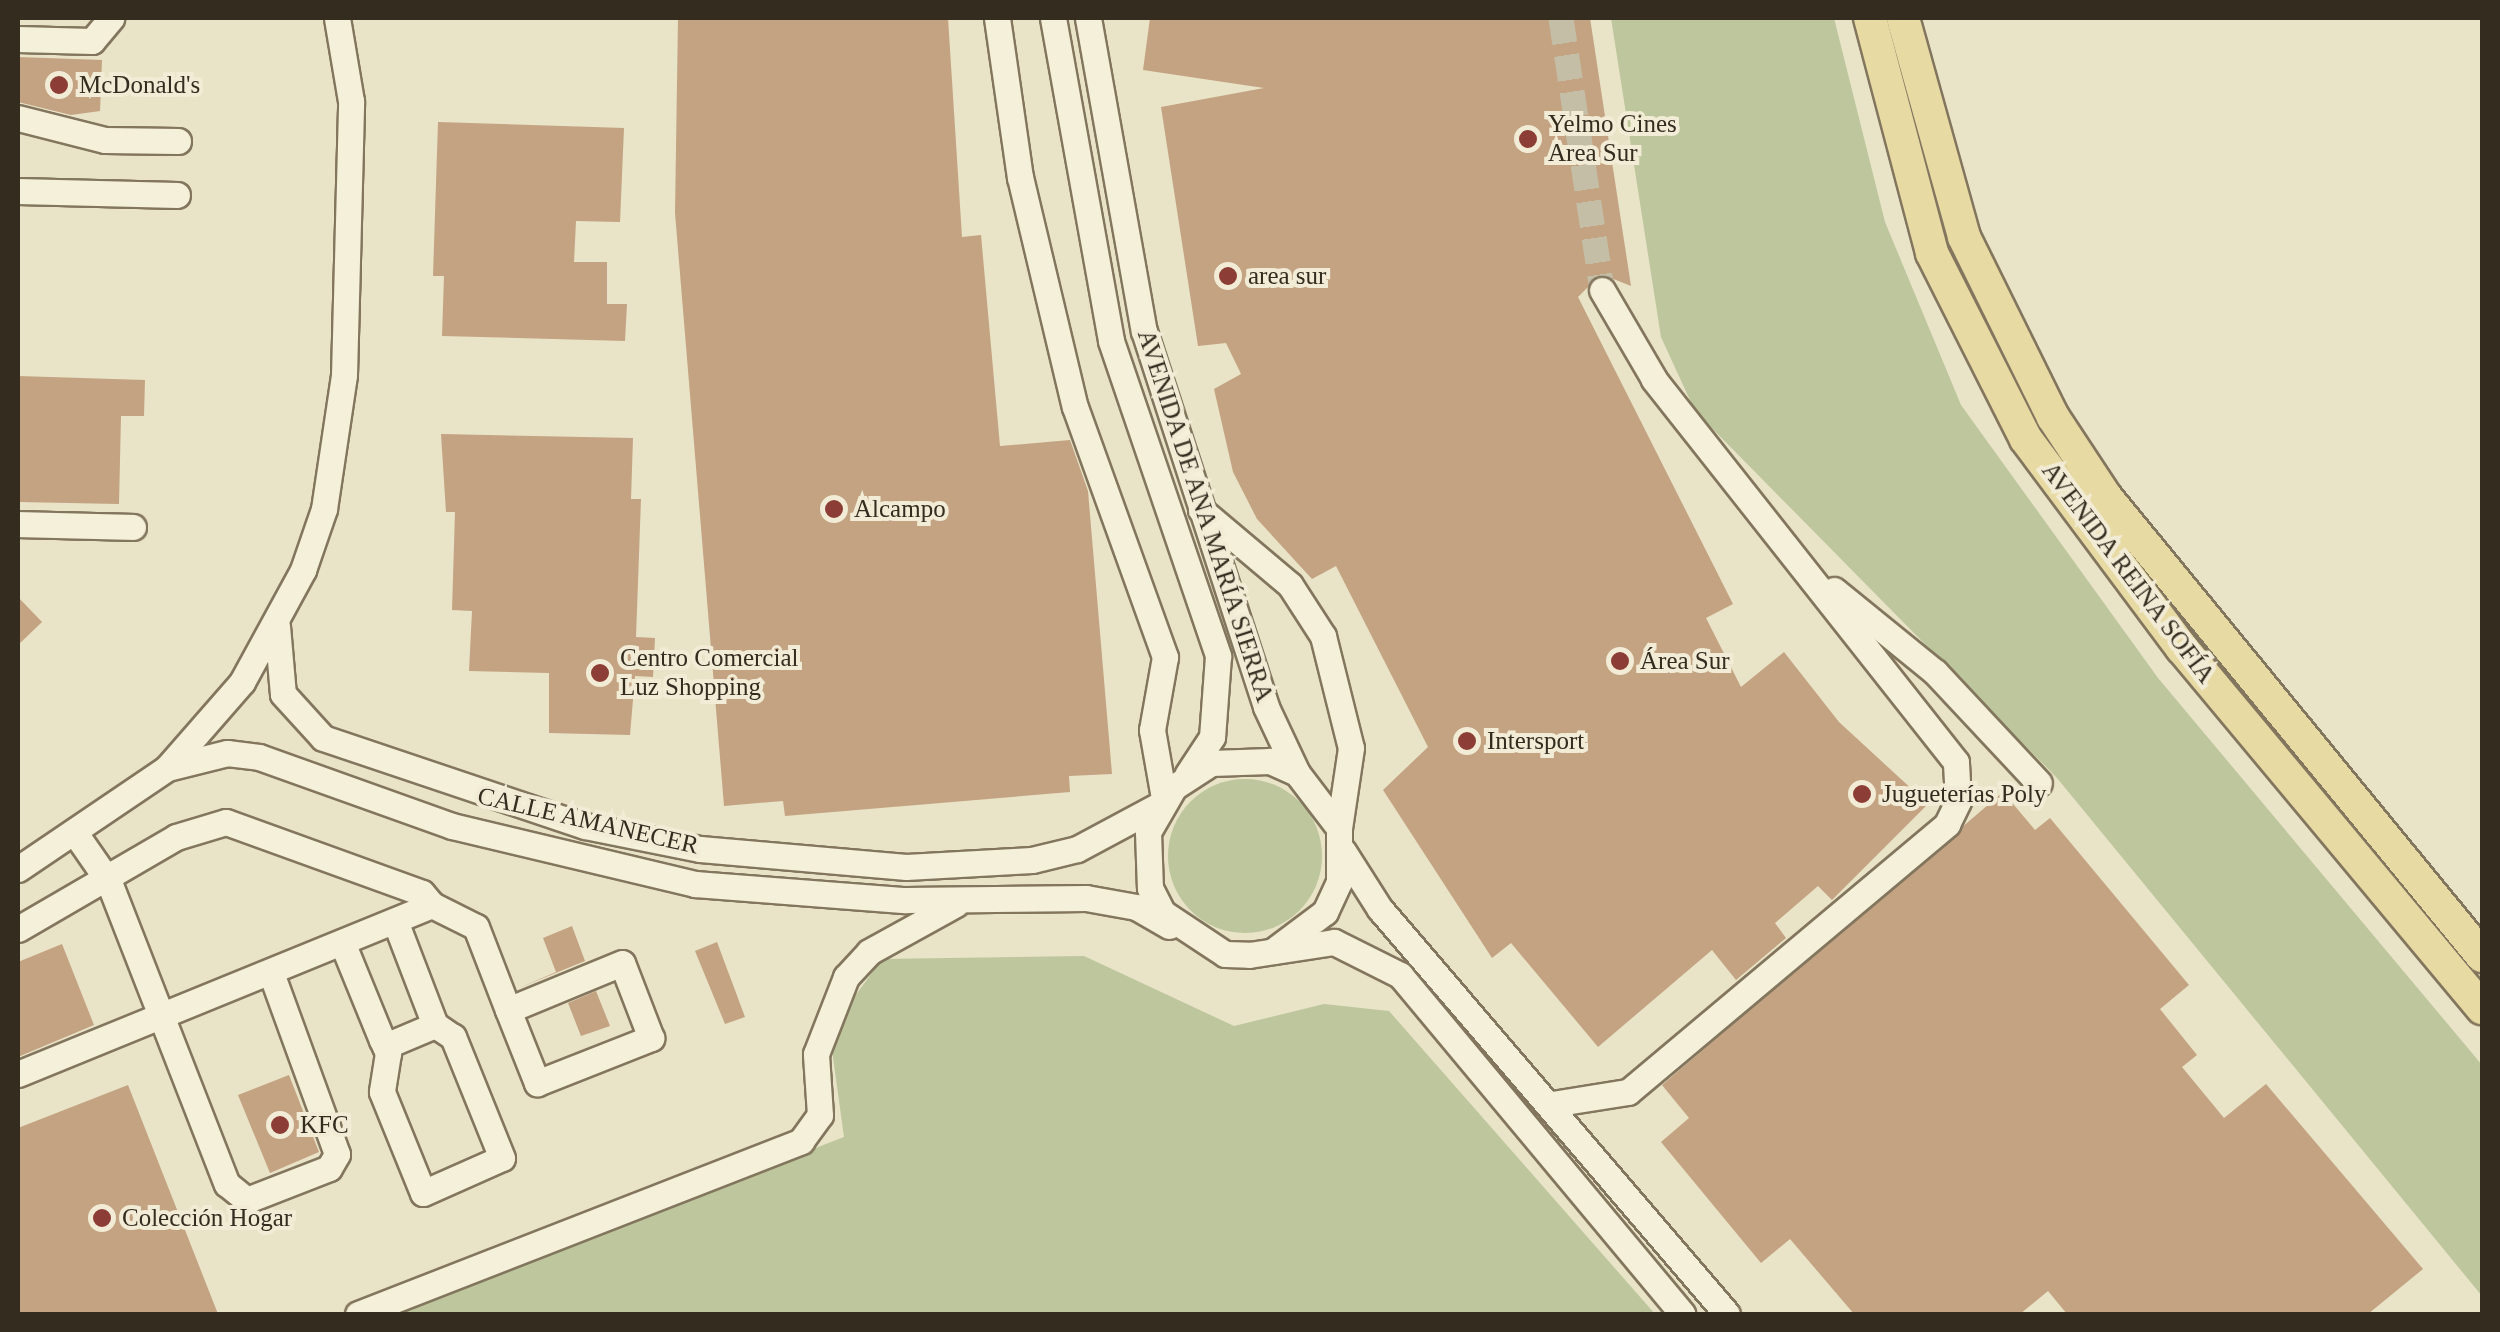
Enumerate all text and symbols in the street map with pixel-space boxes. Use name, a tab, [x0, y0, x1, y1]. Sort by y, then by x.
place label: McDonald's	[79, 70, 200, 100]
marker: McDonald's	[48, 74, 70, 96]
place label: Yelmo Cines Area Sur	[1548, 110, 1677, 169]
marker: Yelmo Cines Area Sur	[1517, 128, 1539, 150]
place label: area sur	[1248, 261, 1326, 291]
marker: area sur	[1217, 265, 1239, 287]
street label: AVENIDA DE ANA MARÍA SIERRA	[1130, 323, 1280, 709]
street label: AVENIDA REINA SOFÍA	[2034, 455, 2222, 691]
place label: Alcampo	[854, 494, 946, 524]
marker: Alcampo	[823, 498, 845, 520]
place label: Centro Comercial Luz Shopping	[620, 644, 798, 703]
place label: Área Sur	[1640, 646, 1730, 676]
marker: Área Sur	[1609, 650, 1631, 672]
marker: Centro Comercial Luz Shopping	[589, 662, 611, 684]
place label: Intersport	[1487, 726, 1584, 756]
marker: Intersport	[1456, 730, 1478, 752]
place label: Jugueterías Poly	[1882, 779, 2047, 809]
street label: CALLE AMANECER	[474, 781, 702, 861]
marker: Jugueterías Poly	[1851, 783, 1873, 805]
place label: KFC	[300, 1110, 349, 1140]
marker: KFC	[269, 1114, 291, 1136]
place label: Colección Hogar	[122, 1203, 292, 1233]
marker: Colección Hogar	[91, 1207, 113, 1229]

